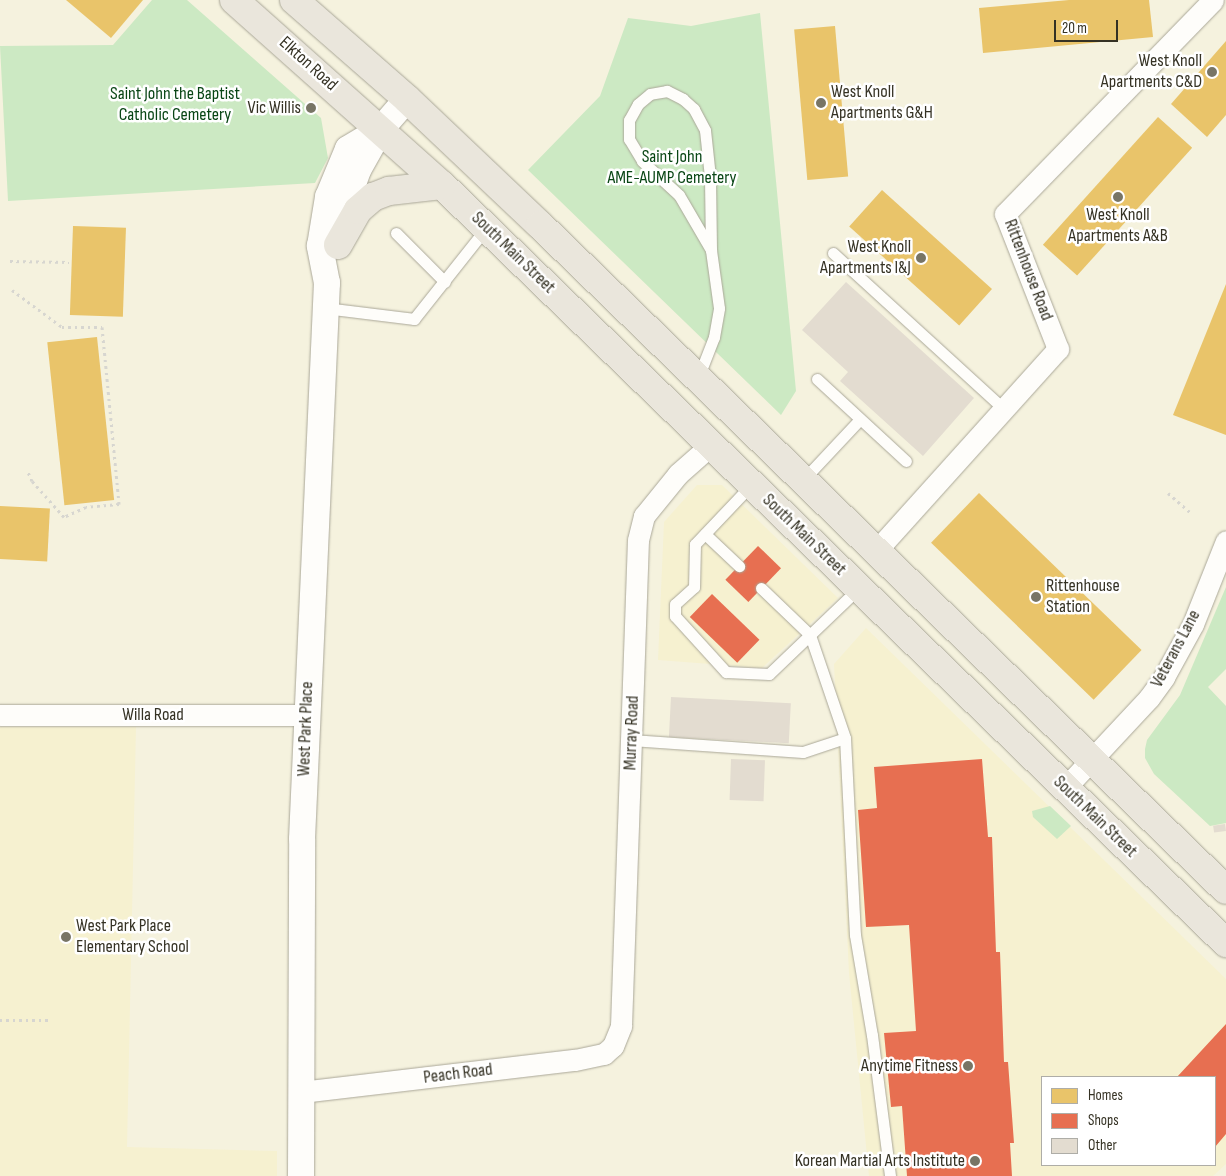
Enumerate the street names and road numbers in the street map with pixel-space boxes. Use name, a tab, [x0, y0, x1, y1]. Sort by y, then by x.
street label: Elkton Road	[274, 32, 342, 96]
street label: South Main Street	[467, 208, 559, 298]
street label: Rittenhouse Road	[999, 216, 1057, 324]
street label: South Main Street	[758, 490, 850, 580]
street label: Veterans Lane	[1147, 607, 1205, 691]
street label: West Park Place	[294, 681, 318, 777]
street label: Murray Road	[620, 695, 644, 771]
street label: Willa Road	[122, 704, 184, 726]
street label: South Main Street	[1049, 772, 1141, 862]
street label: Peach Road	[422, 1059, 494, 1089]

